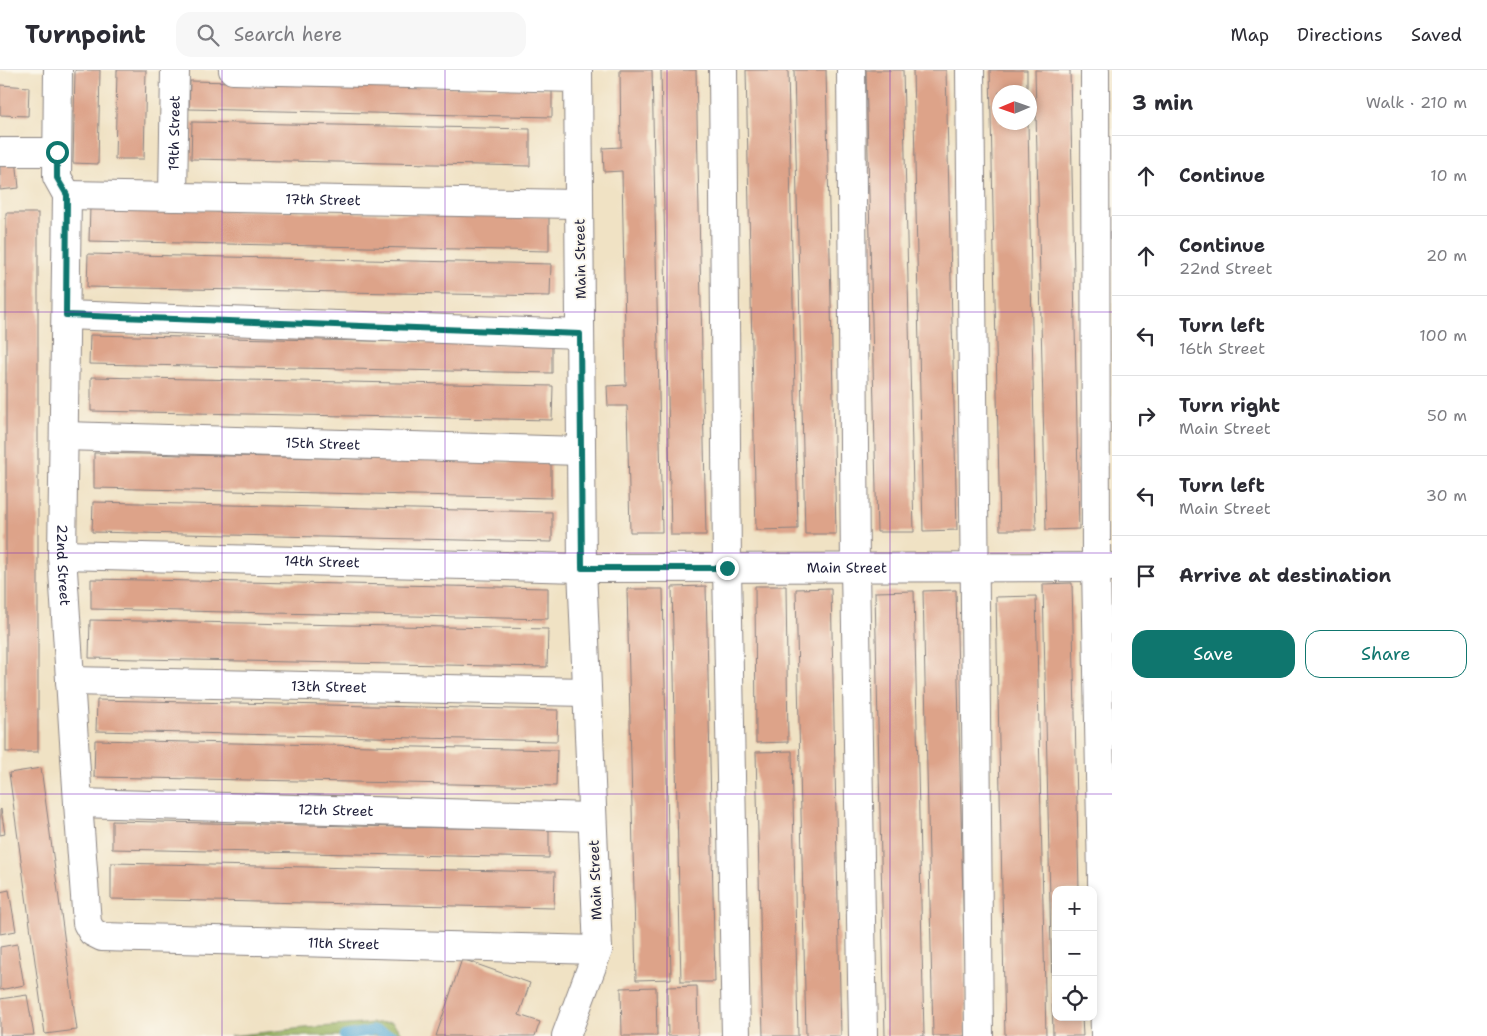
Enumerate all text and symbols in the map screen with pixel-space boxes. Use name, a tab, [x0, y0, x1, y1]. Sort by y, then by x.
search box	[176, 12, 526, 57]
text: Turnpoint	[25, 19, 146, 51]
icon: search	[194, 21, 222, 49]
text: Search here	[234, 22, 342, 47]
text: Map	[1231, 23, 1269, 47]
text: Directions	[1297, 23, 1383, 47]
text: Saved	[1411, 23, 1462, 47]
north arrow	[992, 85, 1037, 130]
text: 3 min	[1132, 89, 1193, 117]
text: Walk · 210 m	[1366, 92, 1467, 113]
street label: 19th Street	[164, 95, 184, 171]
route start	[46, 141, 69, 164]
icon: ahead	[1132, 162, 1160, 190]
text: Continue	[1179, 163, 1265, 188]
text: 10 m	[1430, 165, 1467, 186]
street label: 17th Street	[285, 190, 361, 209]
street label: Main Street	[570, 219, 590, 299]
text: Continue	[1179, 233, 1265, 258]
icon: ahead	[1132, 242, 1160, 270]
text: 20 m	[1426, 245, 1467, 266]
text: 22nd Street	[1179, 258, 1272, 279]
text: Turn left	[1179, 313, 1265, 338]
icon: left	[1132, 322, 1160, 350]
text: 100 m	[1419, 325, 1467, 346]
text: 16th Street	[1179, 338, 1265, 359]
text: Turn right	[1179, 393, 1280, 418]
icon: right	[1132, 402, 1160, 430]
text: 50 m	[1427, 405, 1467, 426]
text: Main Street	[1179, 418, 1271, 439]
street label: 15th Street	[285, 433, 361, 454]
text: Turn left	[1179, 473, 1265, 498]
icon: left	[1132, 482, 1160, 510]
text: 30 m	[1426, 485, 1467, 506]
text: Main Street	[1179, 498, 1271, 519]
street label: 22nd Street	[53, 524, 74, 606]
street label: 14th Street	[284, 552, 360, 571]
route end	[716, 557, 739, 580]
street label: Main Street	[807, 558, 887, 577]
icon: arrive	[1132, 562, 1160, 590]
text: Arrive at destination	[1179, 563, 1391, 588]
button: Save	[1132, 630, 1295, 678]
button: Share	[1305, 630, 1467, 678]
street label: 13th Street	[291, 677, 367, 696]
street label: 12th Street	[298, 800, 374, 820]
street label: Main Street	[585, 840, 605, 920]
map controls	[1052, 886, 1097, 1021]
button: +	[1052, 886, 1097, 931]
button: −	[1052, 931, 1097, 976]
street label: 11th Street	[308, 933, 380, 953]
button: locate	[1052, 976, 1097, 1021]

